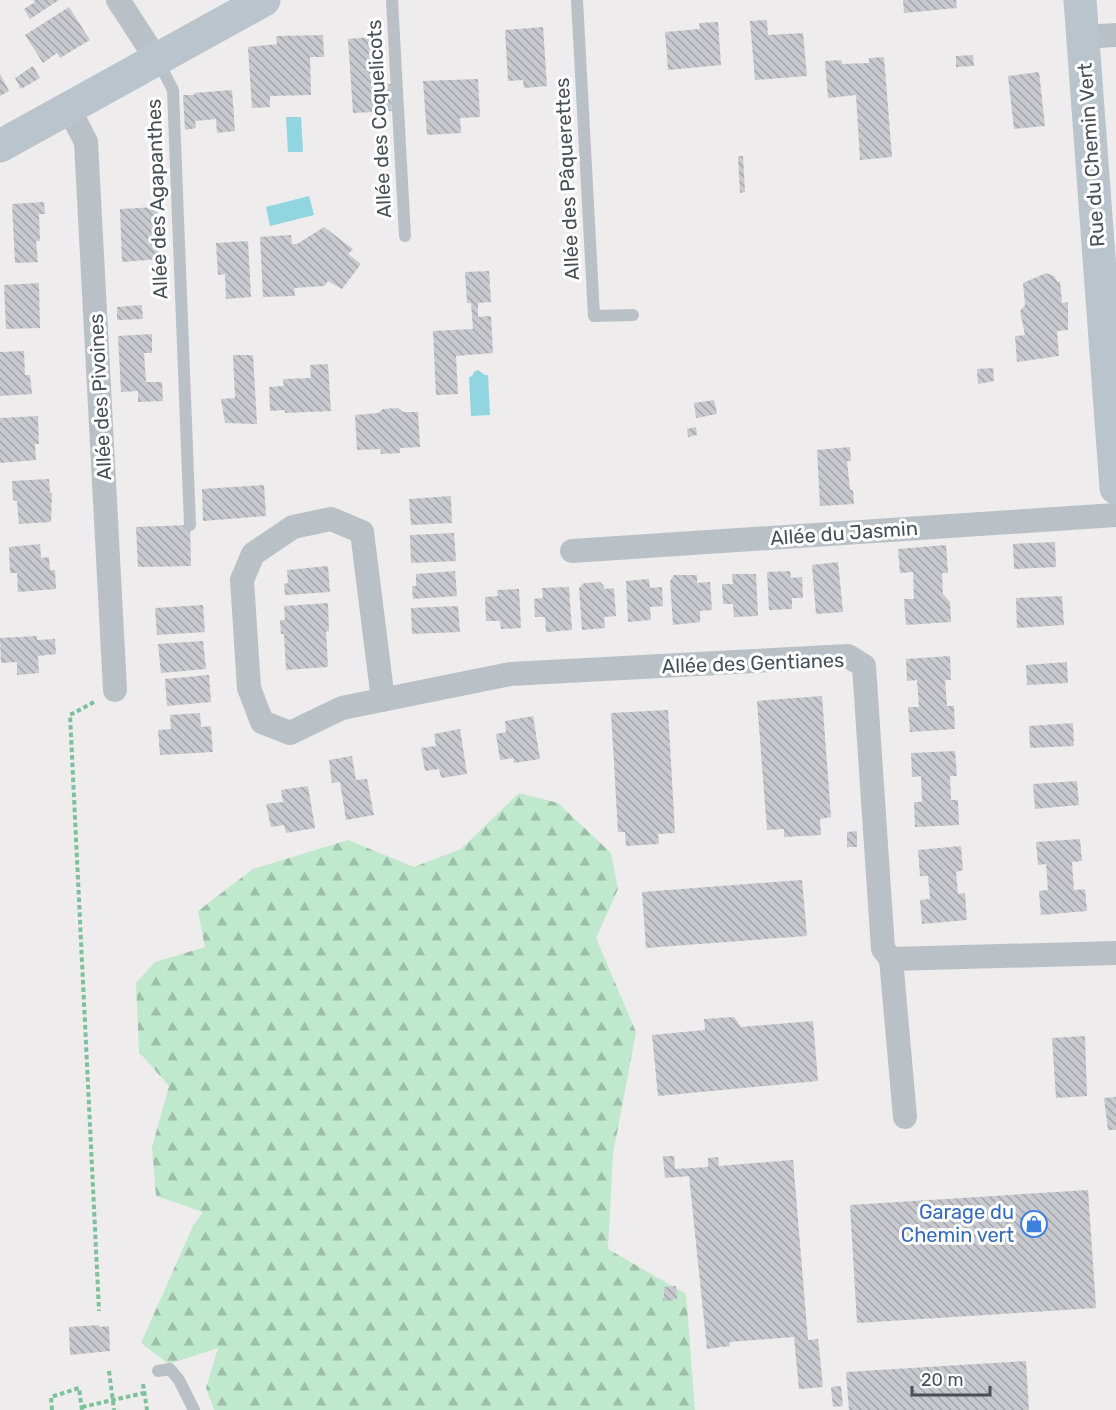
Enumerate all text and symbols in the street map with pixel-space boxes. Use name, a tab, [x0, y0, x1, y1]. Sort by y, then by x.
street label: Allée des Coquelicots	[362, 19, 396, 219]
street label: Rue du Chemin Vert	[1073, 62, 1109, 248]
street label: Allée des Pâquerettes	[550, 77, 584, 281]
street label: Allée des Agapanthes	[142, 98, 172, 300]
street label: Allée des Pivoines	[84, 313, 116, 481]
street label: Allée du Jasmin	[769, 516, 919, 550]
street label: Allée des Gentianes	[661, 648, 845, 678]
place label: Garage du Chemin vert	[901, 1200, 1014, 1247]
shop icon: Garage du Chemin vert	[1019, 1209, 1049, 1239]
scale bar	[912, 1359, 990, 1397]
text: 20 m	[921, 1369, 963, 1391]

